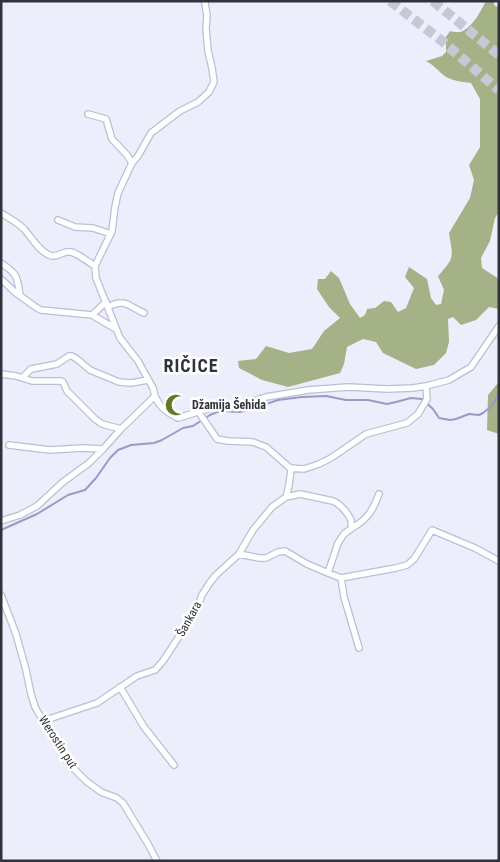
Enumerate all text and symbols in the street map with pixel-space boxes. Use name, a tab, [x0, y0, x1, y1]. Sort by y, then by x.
district label: RIČICE	[163, 355, 219, 376]
mosque icon: Džamija Šehida	[163, 392, 189, 418]
place label: Džamija Šehida	[192, 397, 266, 412]
street label: Šankara	[173, 598, 204, 639]
street label: Werostin put	[36, 713, 80, 771]

